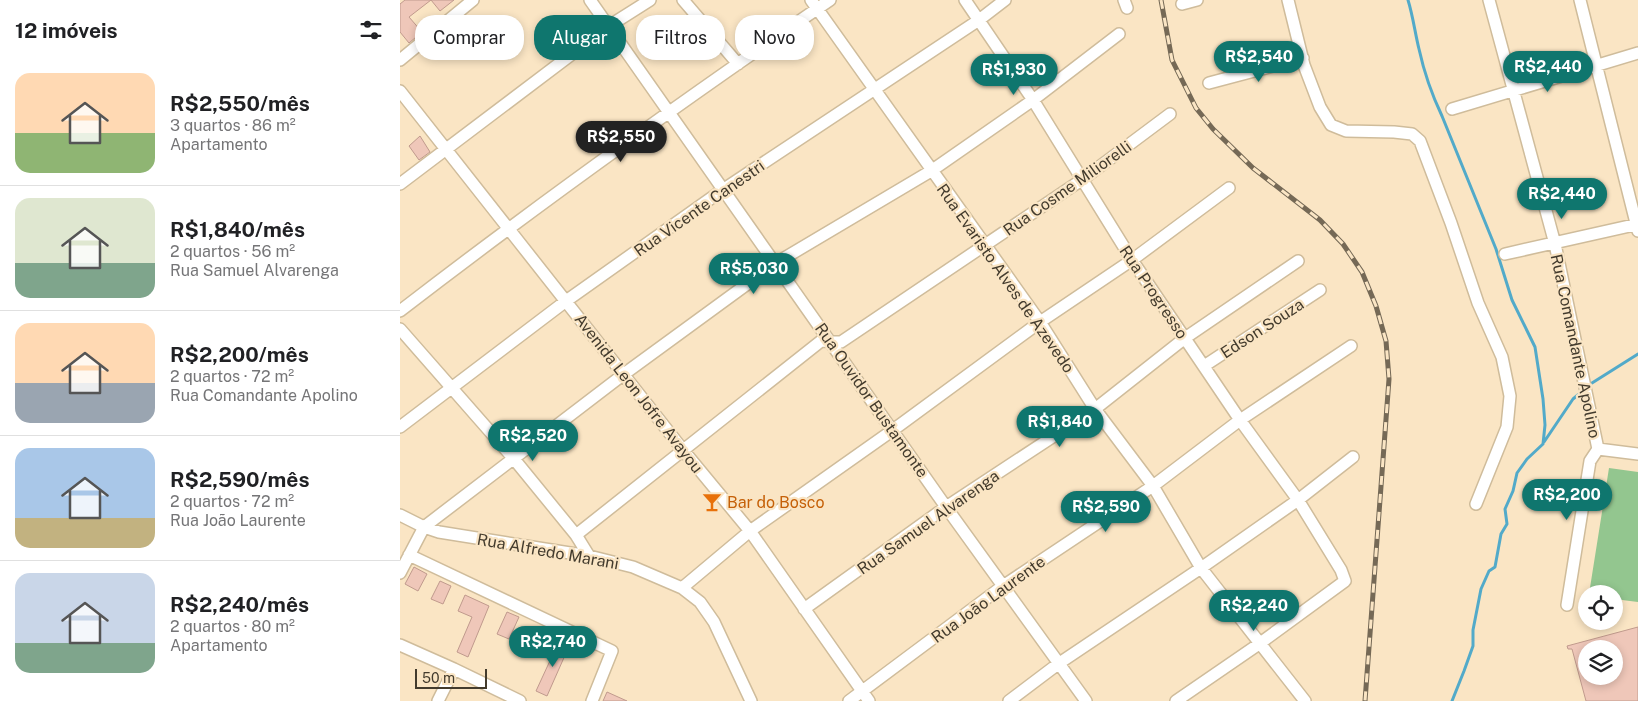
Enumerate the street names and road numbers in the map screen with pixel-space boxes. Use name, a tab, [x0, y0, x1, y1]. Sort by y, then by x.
street label: Rua Cosme Miliorelli	[1000, 137, 1135, 240]
street label: Rua Vicente Canestri	[630, 156, 768, 261]
street label: Rua Evaristo Alves de Azevedo	[933, 180, 1078, 377]
street label: Rua Progresso	[1115, 242, 1192, 342]
street label: Rua Comandante Apolino	[1547, 252, 1604, 440]
street label: Edson Souza	[1217, 295, 1307, 362]
street label: Avenida Leon Jofre Avayou	[571, 310, 707, 477]
street label: Rua Ouvidor Bustamonte	[811, 319, 932, 481]
street label: Rua Samuel Alvarenga	[854, 466, 1003, 579]
street label: Rua Alfredo Marani	[476, 530, 620, 573]
street label: Rua João Laurente	[928, 552, 1049, 647]

